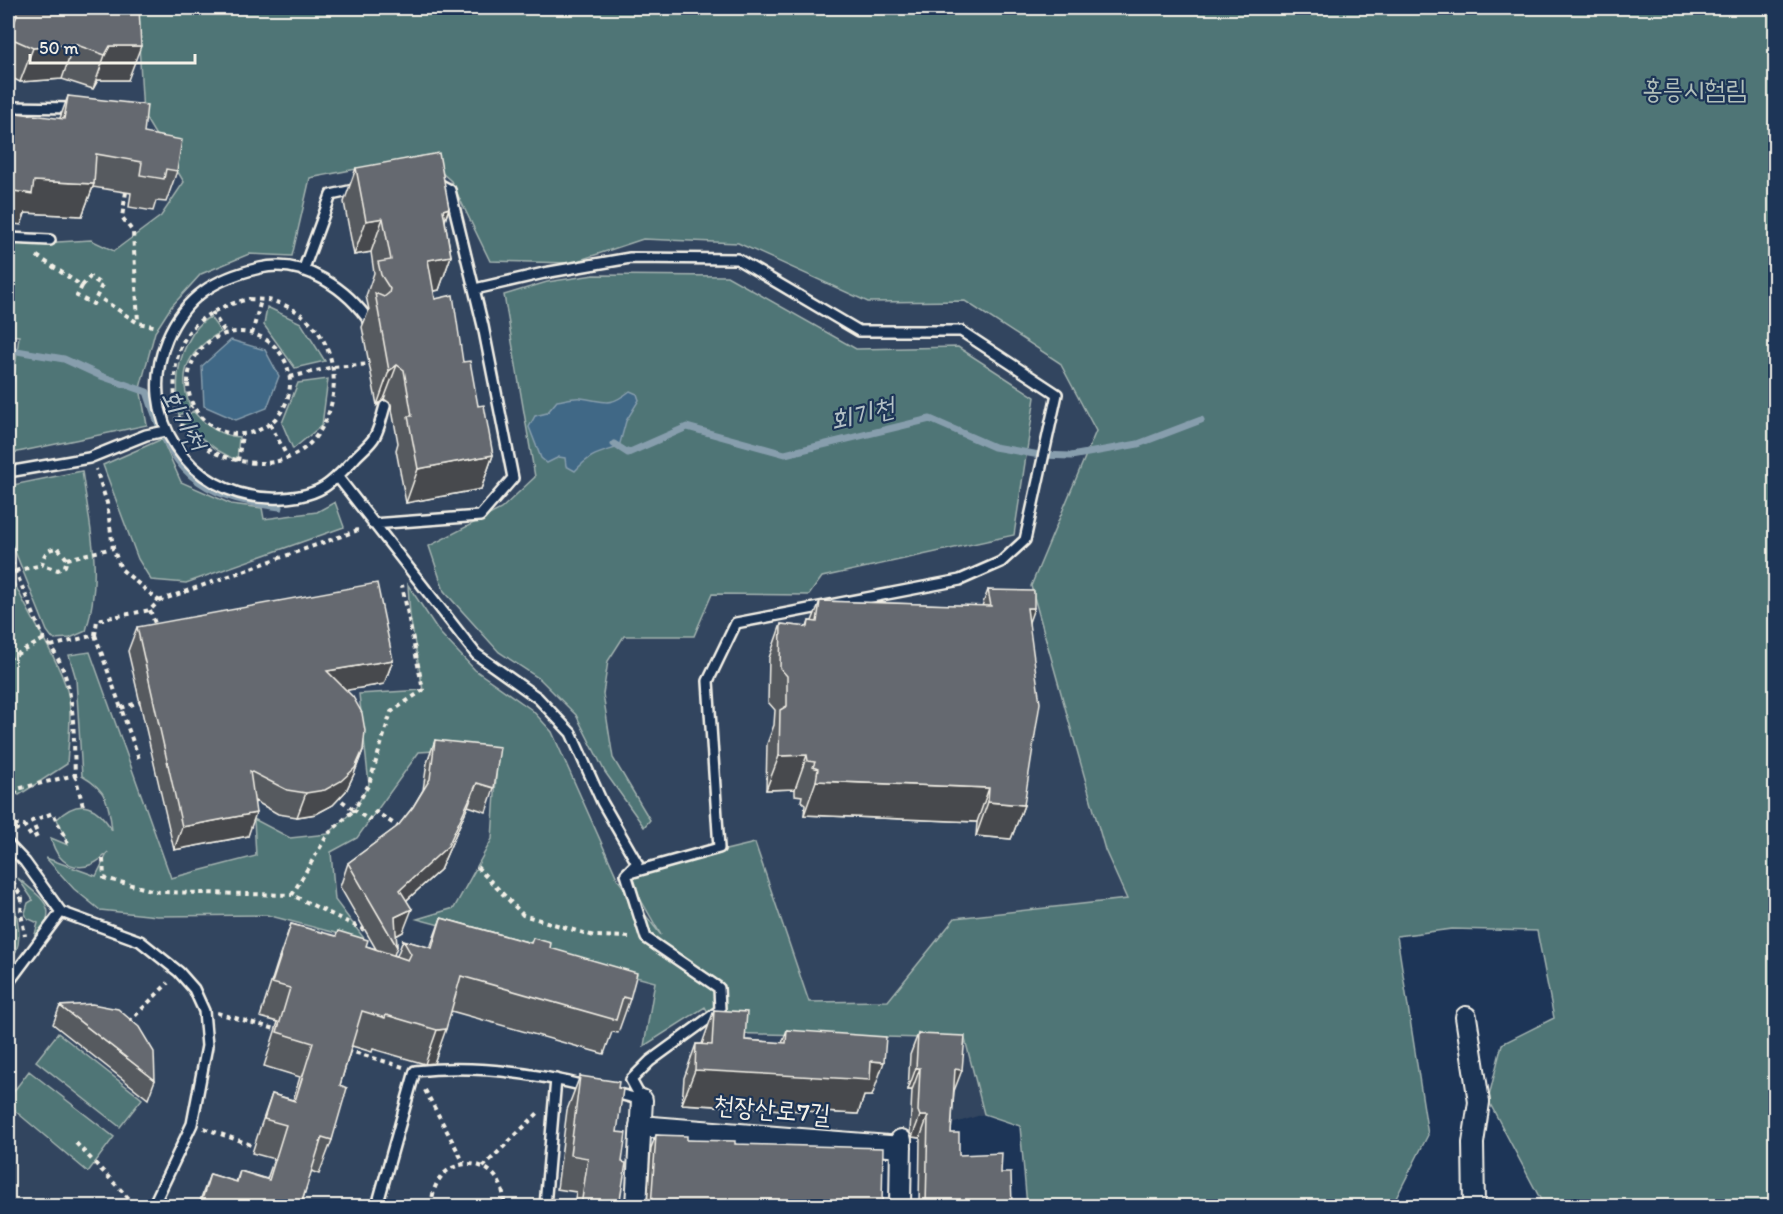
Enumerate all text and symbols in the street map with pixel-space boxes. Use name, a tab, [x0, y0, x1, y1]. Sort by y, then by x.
scale bar	[30, 27, 195, 65]
text: 50 m	[39, 37, 79, 59]
park label: 홍릉시험림	[1642, 73, 1746, 105]
water label: 회기천	[154, 383, 214, 458]
water label: 회기천	[826, 389, 900, 437]
street label: 천장산로7길	[712, 1088, 832, 1130]

